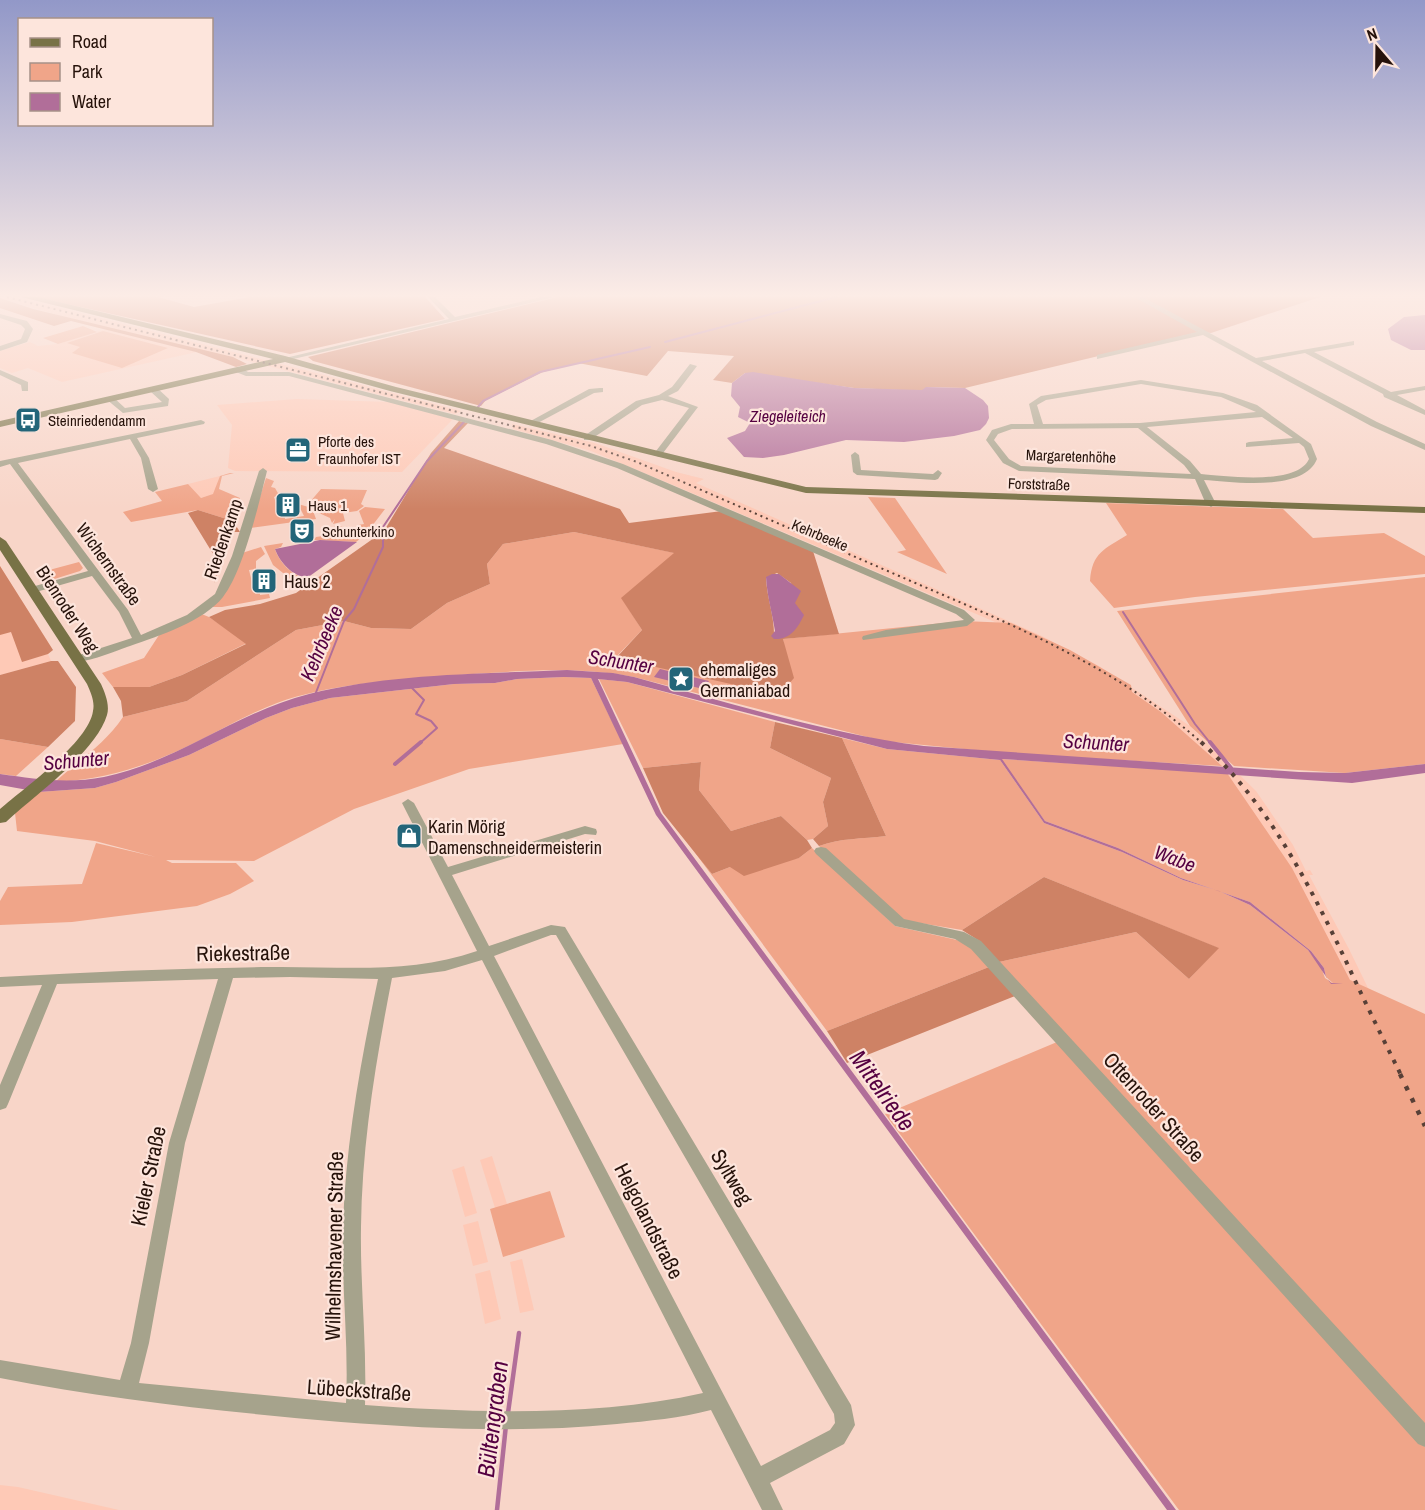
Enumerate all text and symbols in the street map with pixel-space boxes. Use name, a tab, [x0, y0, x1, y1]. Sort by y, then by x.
legend	[18, 18, 213, 126]
north arrow	[1347, 18, 1407, 78]
text: N	[1364, 22, 1380, 46]
text: Road	[72, 29, 107, 54]
text: Park	[72, 59, 103, 84]
text: Water	[72, 89, 111, 114]
bus stop icon: Steinriedendamm	[13, 405, 43, 435]
water label: Ziegeleiteich	[749, 405, 826, 427]
place label: Steinriedendamm	[48, 410, 146, 431]
place label: Pforte des Fraunhofer IST	[318, 431, 401, 469]
office icon: Pforte des Fraunhofer IST	[283, 435, 313, 465]
street label: Margaretenhöhe	[1026, 444, 1117, 468]
street label: Forststraße	[1008, 472, 1071, 496]
building icon: Haus 1	[273, 490, 303, 520]
street label: Riedenkamp	[198, 495, 248, 583]
place label: Haus 1	[308, 495, 347, 516]
street label: Kehrbeeke	[789, 514, 852, 556]
theatre icon: Schunterkino	[287, 516, 317, 546]
street label: Wichernstraße	[70, 517, 148, 611]
place label: Schunterkino	[322, 521, 395, 542]
street label: Bienroder Weg	[31, 561, 106, 658]
building icon: Haus 2	[249, 566, 279, 596]
place label: Haus 2	[284, 569, 331, 594]
water label: Kehrbeeke	[293, 601, 349, 685]
water label: Schunter	[586, 643, 656, 680]
place label: ehemaliges Germaniabad	[700, 657, 790, 703]
place icon: ehemaliges Germaniabad	[666, 664, 696, 694]
water label: Schunter	[1063, 727, 1130, 757]
water label: Schunter	[42, 744, 110, 776]
place label: Karin Mörig Damenschneidermeisterin	[428, 814, 602, 860]
shop icon: Karin Mörig Damenschneidermeisterin	[394, 821, 424, 851]
water label: Wabe	[1150, 838, 1200, 878]
street label: Riekestraße	[196, 938, 290, 968]
water label: Mittelriede	[843, 1043, 923, 1137]
street label: Ottenroder Straße	[1097, 1046, 1211, 1168]
street label: Kieler Straße	[123, 1123, 173, 1229]
street label: Syltweg	[704, 1144, 760, 1211]
street label: Wilhelmshavener Straße	[318, 1151, 350, 1341]
street label: Helgolandstraße	[607, 1158, 691, 1284]
water label: Bültengraben	[469, 1359, 515, 1479]
street label: Lübeckstraße	[306, 1372, 412, 1408]

